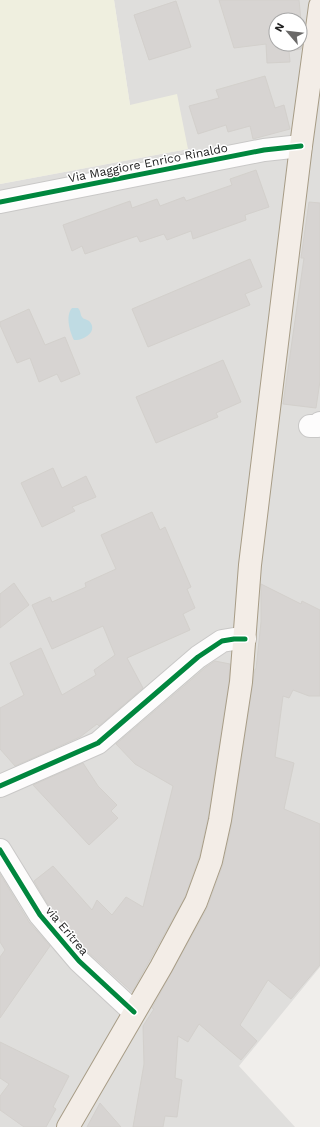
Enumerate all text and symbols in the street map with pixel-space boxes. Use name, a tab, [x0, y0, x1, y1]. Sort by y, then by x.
north arrow	[268, 12, 308, 52]
text: N	[272, 21, 287, 34]
street label: Via Maggiore Enrico Rinaldo	[67, 141, 229, 185]
street label: via Eritrea	[43, 904, 92, 958]

